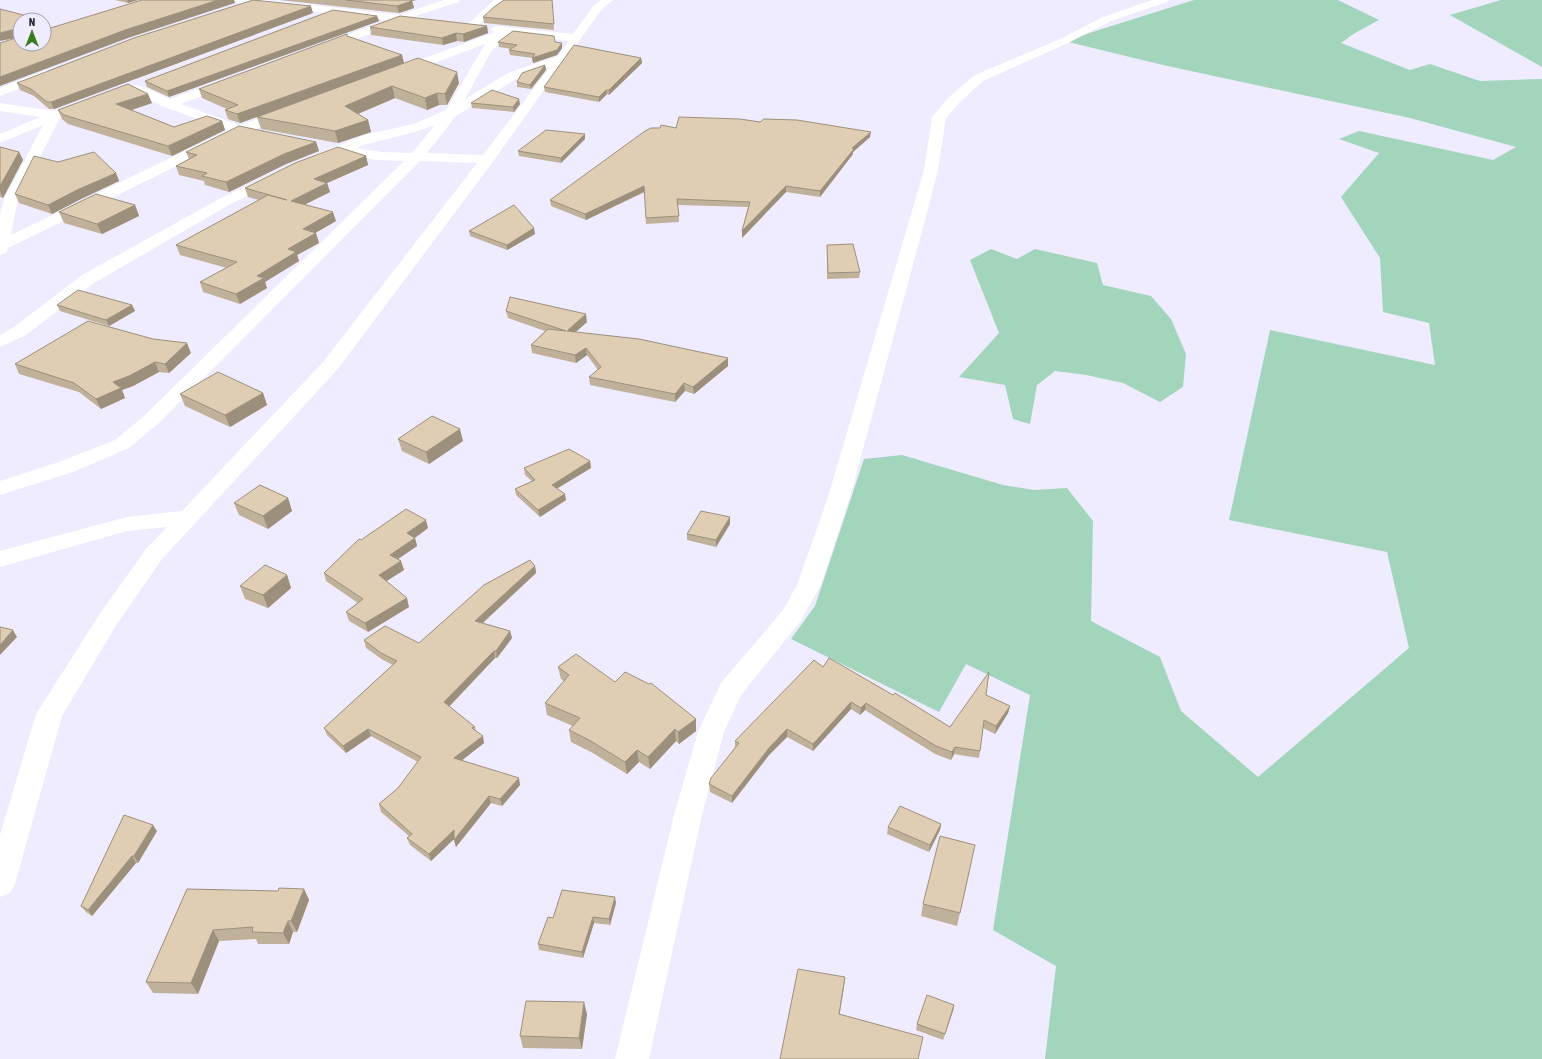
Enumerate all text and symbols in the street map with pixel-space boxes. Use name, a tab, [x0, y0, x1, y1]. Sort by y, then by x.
north arrow	[12, 12, 52, 52]
text: N	[29, 16, 35, 28]

